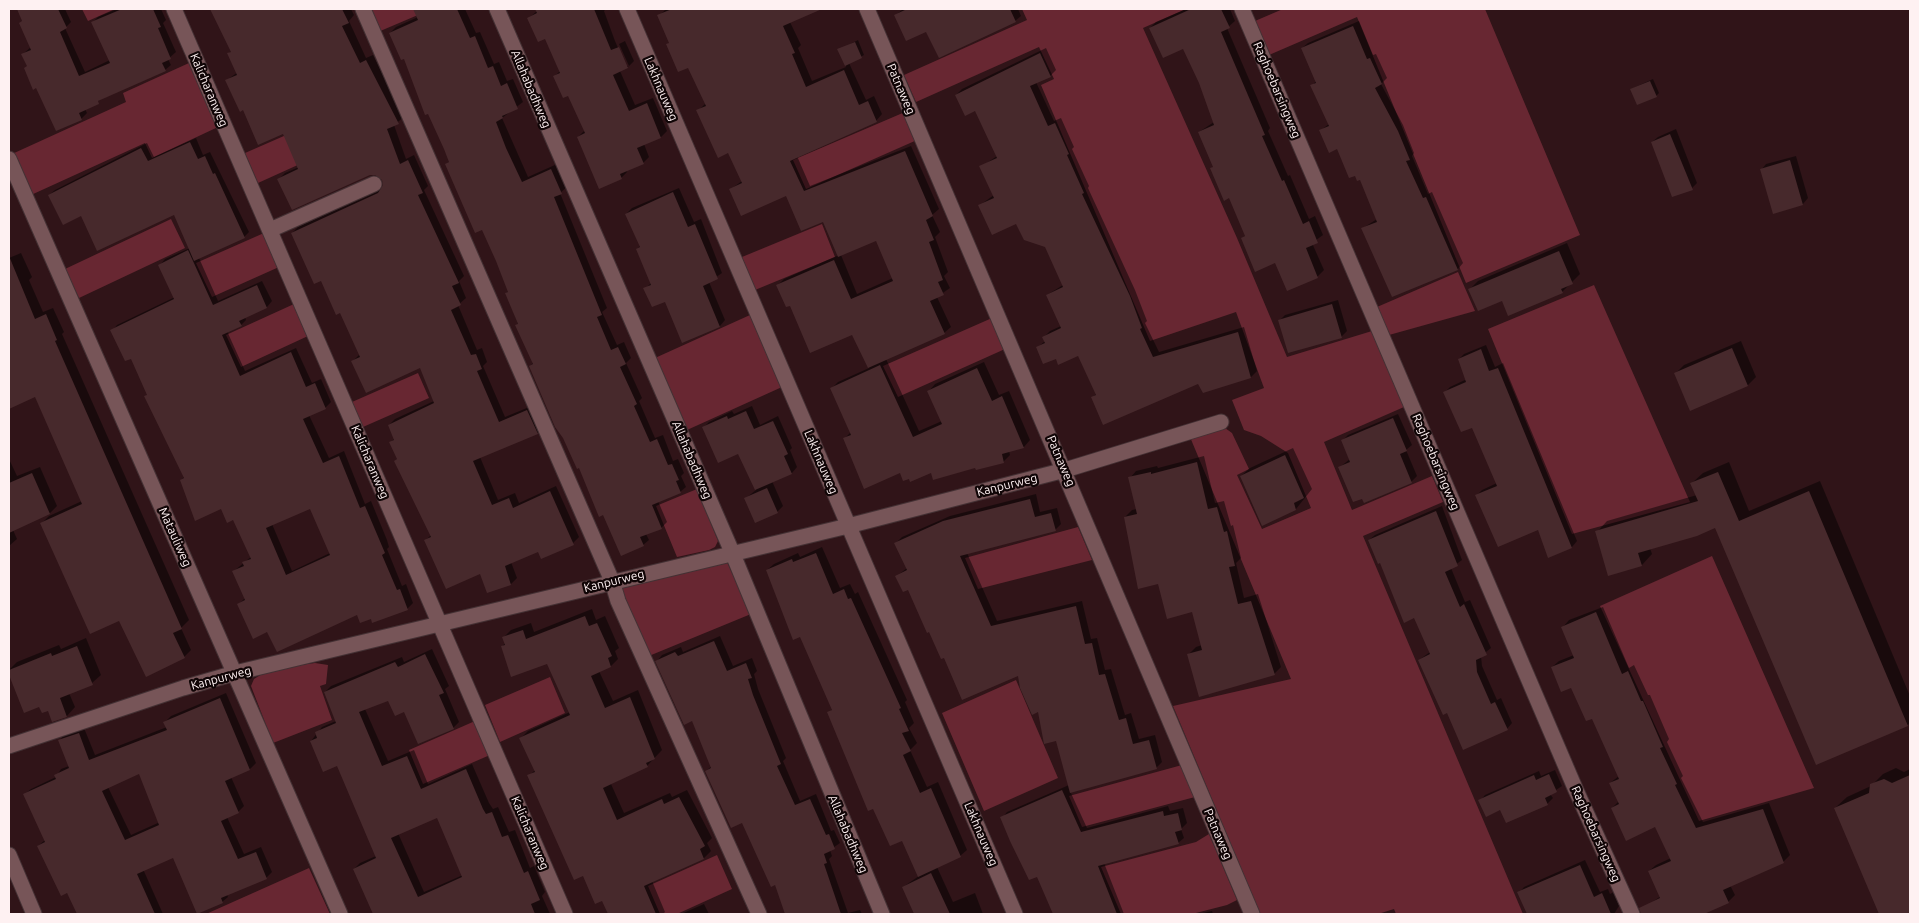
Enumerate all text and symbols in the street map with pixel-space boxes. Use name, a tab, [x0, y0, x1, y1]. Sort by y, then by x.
street label: Raghoebarsingweg	[1250, 40, 1304, 140]
street label: Allahabadhweg	[508, 48, 554, 130]
street label: Kalicharanweg	[187, 51, 231, 129]
street label: Lakhnauweg	[641, 55, 681, 123]
street label: Patnaweg	[884, 61, 918, 117]
street label: Raghoebarsingweg	[1409, 412, 1463, 512]
street label: Allahabadhweg	[669, 419, 715, 501]
street label: Kalicharanweg	[348, 423, 392, 501]
street label: Lakhnauweg	[801, 428, 841, 496]
street label: Patnaweg	[1044, 433, 1078, 489]
street label: Kanpurweg	[975, 471, 1039, 499]
street label: Matauliweg	[156, 505, 194, 569]
street label: Kanpurweg	[582, 567, 646, 595]
street label: Kanpurweg	[189, 663, 253, 693]
street label: Raghoebarsingweg	[1568, 784, 1624, 884]
street label: Allahabadhweg	[825, 793, 871, 875]
street label: Kalicharanweg	[508, 794, 552, 872]
street label: Lakhnauweg	[961, 800, 1001, 868]
street label: Patnaweg	[1201, 806, 1235, 862]

